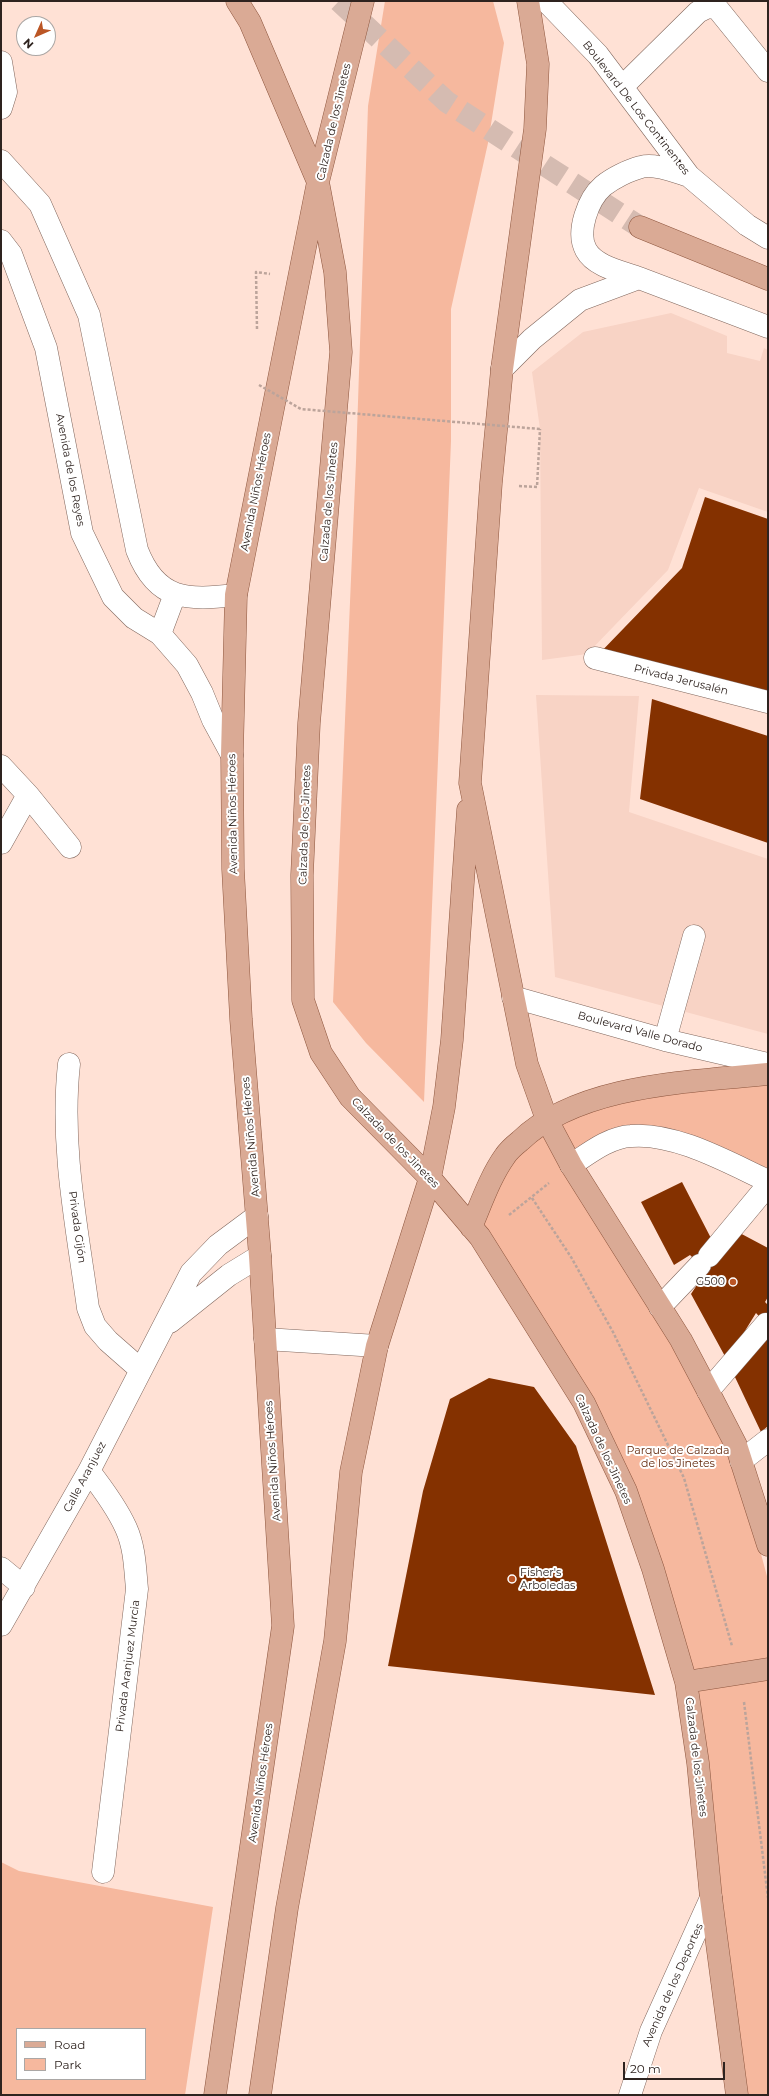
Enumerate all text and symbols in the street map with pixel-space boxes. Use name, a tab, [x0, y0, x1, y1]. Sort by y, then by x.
north arrow	[16, 16, 56, 56]
text: N	[20, 36, 36, 52]
street label: Boulevard De Los Continentes	[580, 38, 692, 178]
street label: Calzada de los Jinetes	[314, 62, 354, 182]
street label: Avenida de los Reyes	[53, 412, 87, 528]
street label: Avenida Niños Héroes	[238, 432, 274, 552]
street label: Calzada de los Jinetes	[317, 442, 341, 562]
street label: Privada Jerusalén	[632, 662, 730, 698]
street label: Avenida Niños Héroes	[225, 754, 241, 874]
street label: Calzada de los Jinetes	[296, 765, 314, 885]
street label: Boulevard Valle Dorado	[576, 1009, 704, 1055]
street label: Avenida Niños Héroes	[239, 1076, 263, 1198]
street label: Calzada de los Jinetes	[349, 1095, 441, 1191]
street label: Privada Gijón	[65, 1190, 89, 1264]
place label: G500	[696, 1275, 725, 1289]
marker: G500	[728, 1277, 738, 1287]
street label: Calzada de los Jinetes	[572, 1392, 634, 1506]
street label: Avenida Niños Héroes	[262, 1400, 284, 1522]
street label: Calle Aranjuez	[61, 1439, 109, 1515]
park label: Parque de Calzada de los Jinetes	[626, 1444, 730, 1470]
place label: Fisher's Arboledas	[520, 1566, 575, 1592]
marker: Fisher's Arboledas	[507, 1574, 517, 1584]
street label: Privada Aranjuez Murcia	[113, 1599, 143, 1733]
street label: Calzada de los Jinetes	[682, 1697, 710, 1817]
street label: Avenida Niños Héroes	[246, 1722, 276, 1844]
street label: Avenida de los Deportes	[640, 1921, 706, 2049]
legend	[16, 2028, 146, 2080]
text: Road	[54, 2037, 85, 2052]
scale bar	[625, 2054, 727, 2080]
text: Park	[54, 2057, 81, 2072]
text: 20 m	[630, 2061, 661, 2076]

